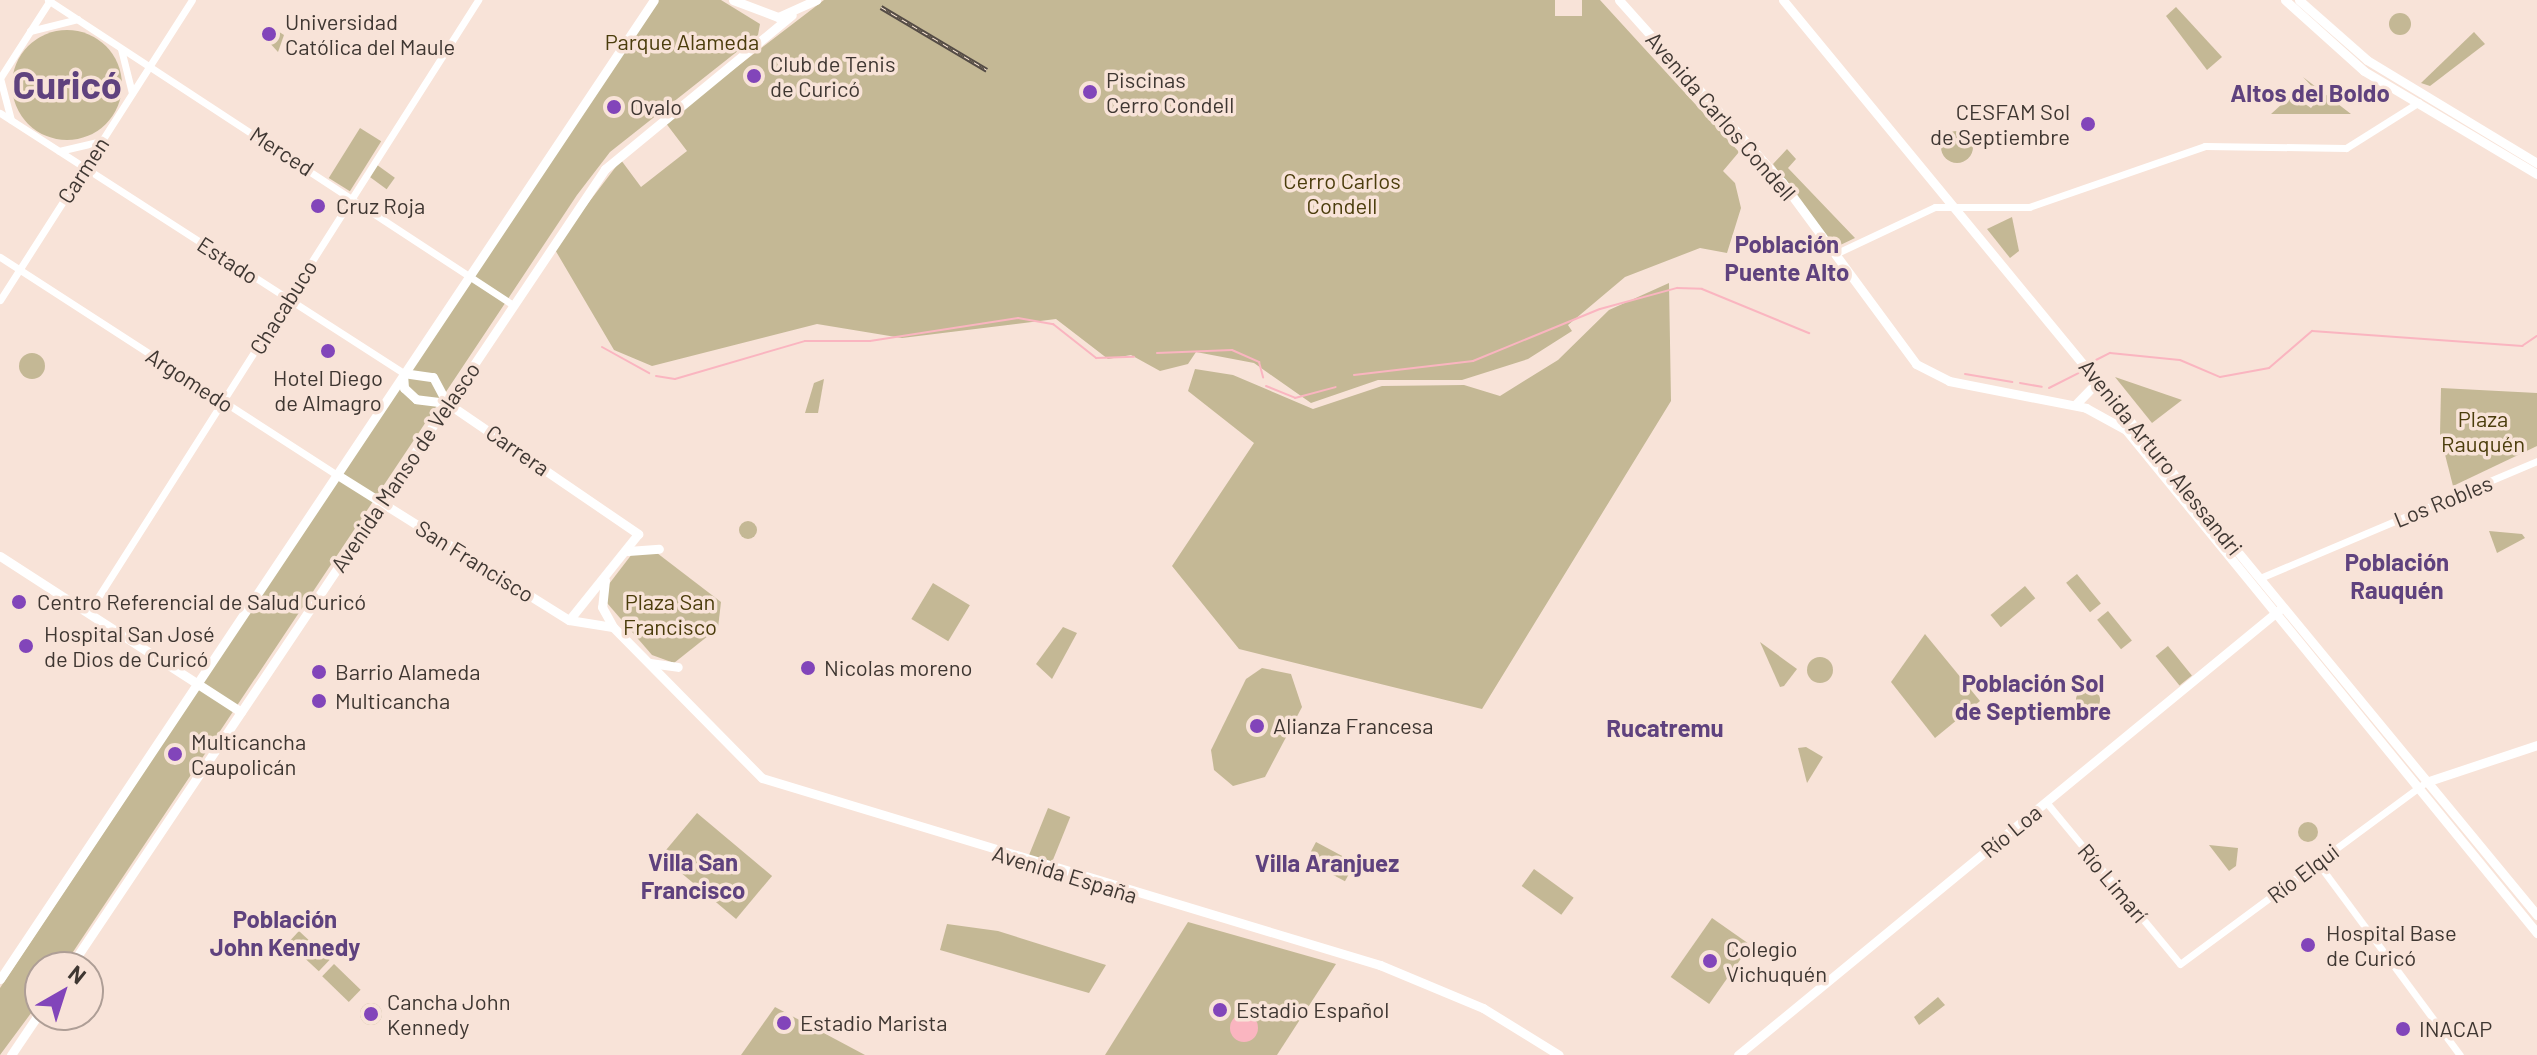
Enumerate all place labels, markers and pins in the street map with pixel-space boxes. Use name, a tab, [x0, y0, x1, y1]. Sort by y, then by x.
place label: Universidad Católica del Maule	[285, 8, 455, 60]
marker: Universidad Católica del Maule	[260, 25, 278, 43]
place label: Club de Tenis de Curicó	[770, 50, 896, 102]
place label: Piscinas Cerro Condell	[1106, 66, 1234, 118]
marker: Club de Tenis de Curicó	[745, 67, 763, 85]
marker: Piscinas Cerro Condell	[1081, 83, 1099, 101]
place label: Ovalo	[630, 94, 682, 120]
marker: Ovalo	[605, 98, 623, 116]
place label: CESFAM Sol de Septiembre	[1930, 98, 2070, 150]
marker: CESFAM Sol de Septiembre	[2077, 113, 2099, 135]
place label: Cruz Roja	[336, 193, 425, 219]
marker: Cruz Roja	[307, 195, 329, 217]
marker: Hotel Diego de Almagro	[319, 342, 337, 360]
place label: Hotel Diego de Almagro	[273, 364, 383, 416]
place label: Centro Referencial de Salud Curicó	[37, 589, 366, 615]
marker: Centro Referencial de Salud Curicó	[8, 591, 30, 613]
place label: Hospital San José de Dios de Curicó	[44, 620, 215, 672]
marker: Hospital San José de Dios de Curicó	[15, 635, 37, 657]
place label: Nicolas moreno	[824, 655, 972, 681]
place label: Barrio Alameda	[335, 659, 481, 685]
marker: Nicolas moreno	[799, 659, 817, 677]
marker: Barrio Alameda	[310, 663, 328, 681]
place label: Multicancha	[335, 688, 450, 714]
marker: Multicancha	[310, 692, 328, 710]
place label: Alianza Francesa	[1273, 713, 1433, 739]
marker: Alianza Francesa	[1248, 717, 1266, 735]
place label: Multicancha Caupolicán	[191, 728, 306, 780]
marker: Multicancha Caupolicán	[166, 745, 184, 763]
place label: Hospital Base de Curicó	[2326, 919, 2457, 970]
marker: Hospital Base de Curicó	[2297, 934, 2319, 956]
place label: Colegio Vichuquén	[1726, 935, 1827, 986]
marker: Colegio Vichuquén	[1701, 952, 1719, 970]
place label: Cancha John Kennedy	[387, 988, 510, 1040]
place label: Estadio Español	[1236, 997, 1389, 1023]
marker: Estadio Español	[1211, 1001, 1229, 1019]
marker: Cancha John Kennedy	[362, 1005, 380, 1023]
place label: Estadio Marista	[800, 1010, 948, 1036]
marker: Estadio Marista	[775, 1014, 793, 1032]
place label: INACAP	[2419, 1016, 2492, 1042]
marker: INACAP	[2394, 1020, 2412, 1038]

